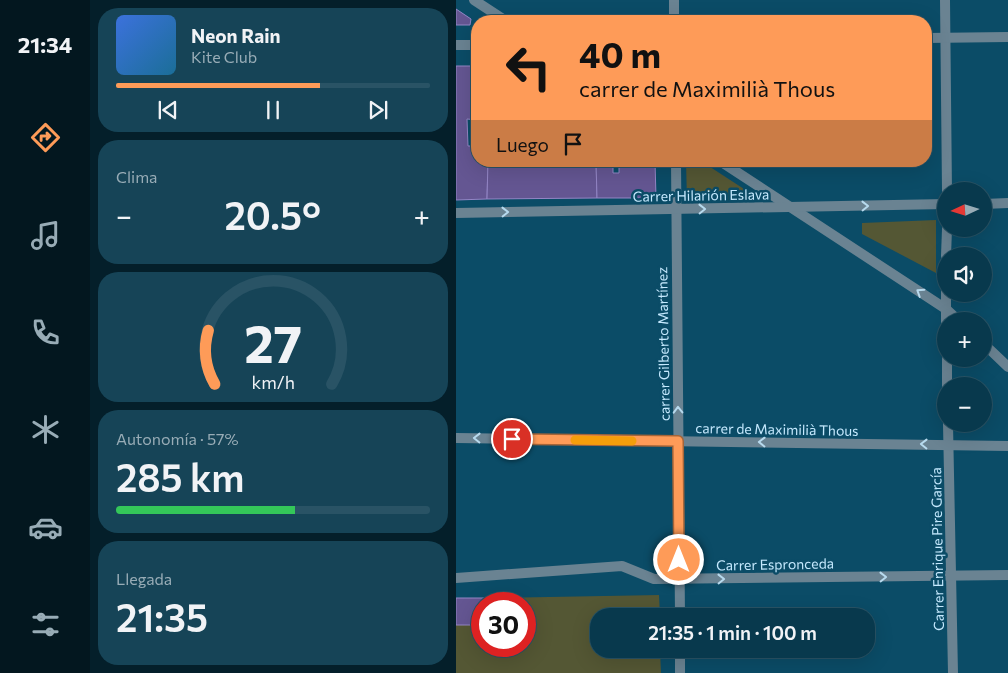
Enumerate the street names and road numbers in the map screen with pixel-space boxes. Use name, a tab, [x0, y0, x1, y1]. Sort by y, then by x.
street label: Carrer Hilarión Eslava	[633, 185, 769, 205]
street label: carrer Gilberto Martínez	[653, 267, 673, 421]
street label: carrer de Maximilià Thous	[695, 419, 859, 439]
street label: Carrer Enrique Pire García	[927, 467, 947, 631]
street label: Carrer Espronceda	[716, 554, 834, 574]

